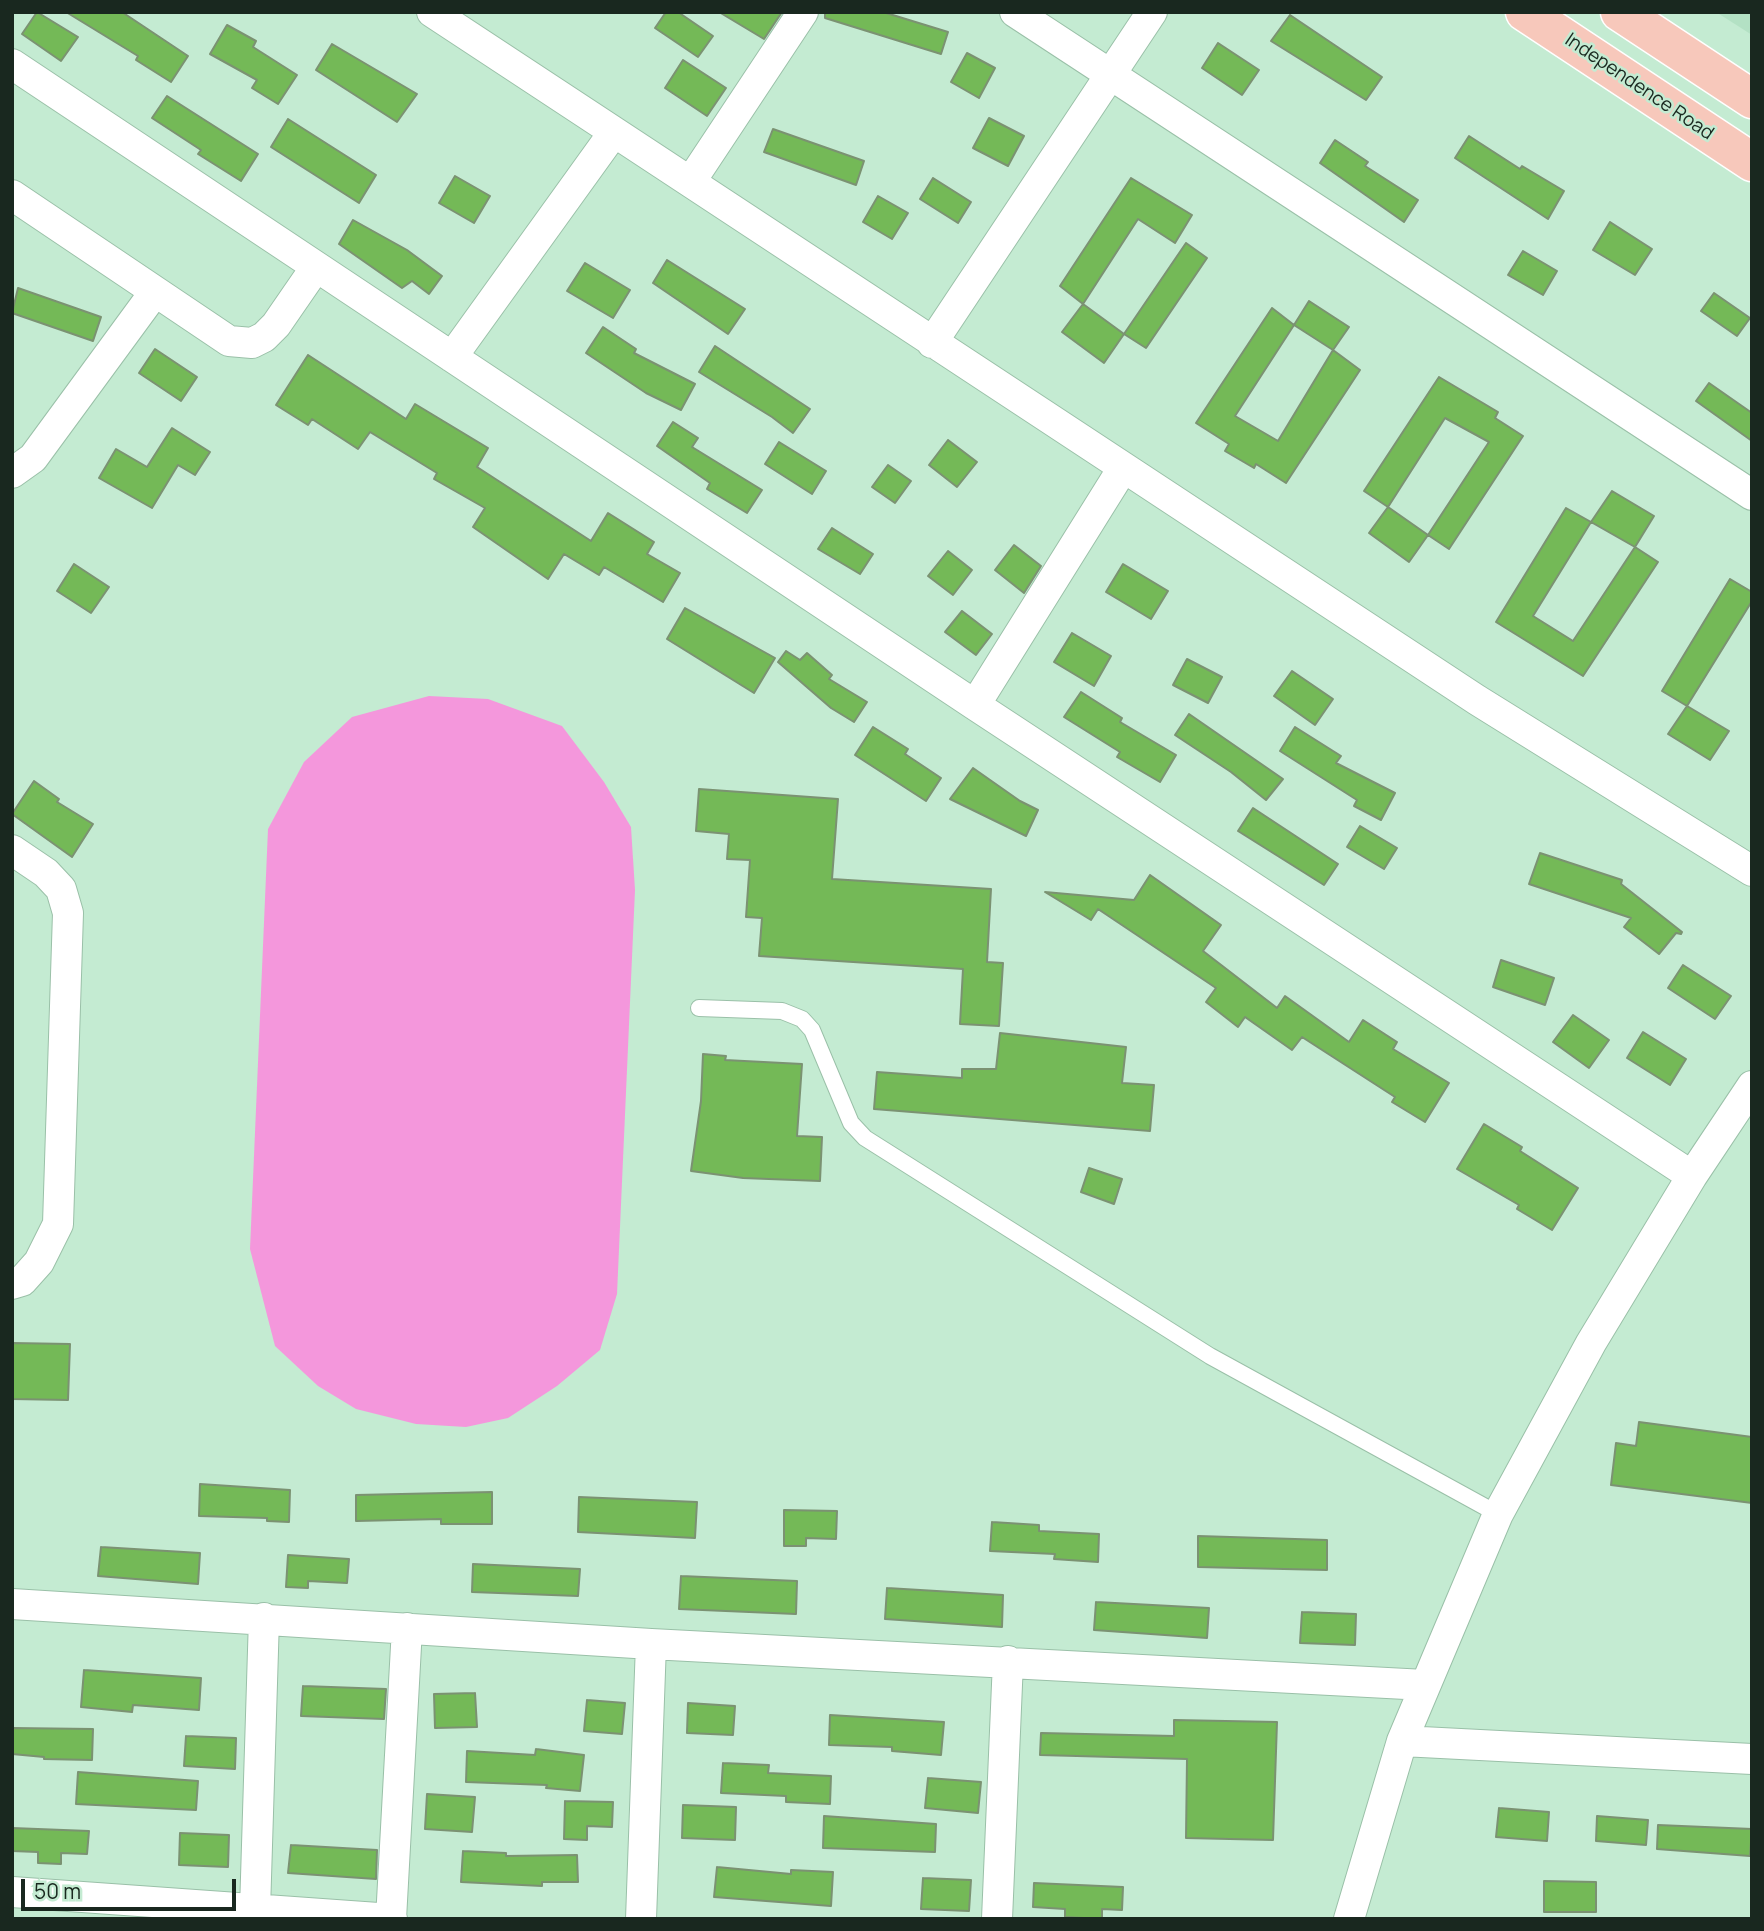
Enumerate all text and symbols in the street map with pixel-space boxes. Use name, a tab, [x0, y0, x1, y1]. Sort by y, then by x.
street label: Independence Road	[1560, 29, 1718, 145]
scale bar	[24, 1864, 240, 1908]
text: 50 m	[34, 1877, 81, 1905]

